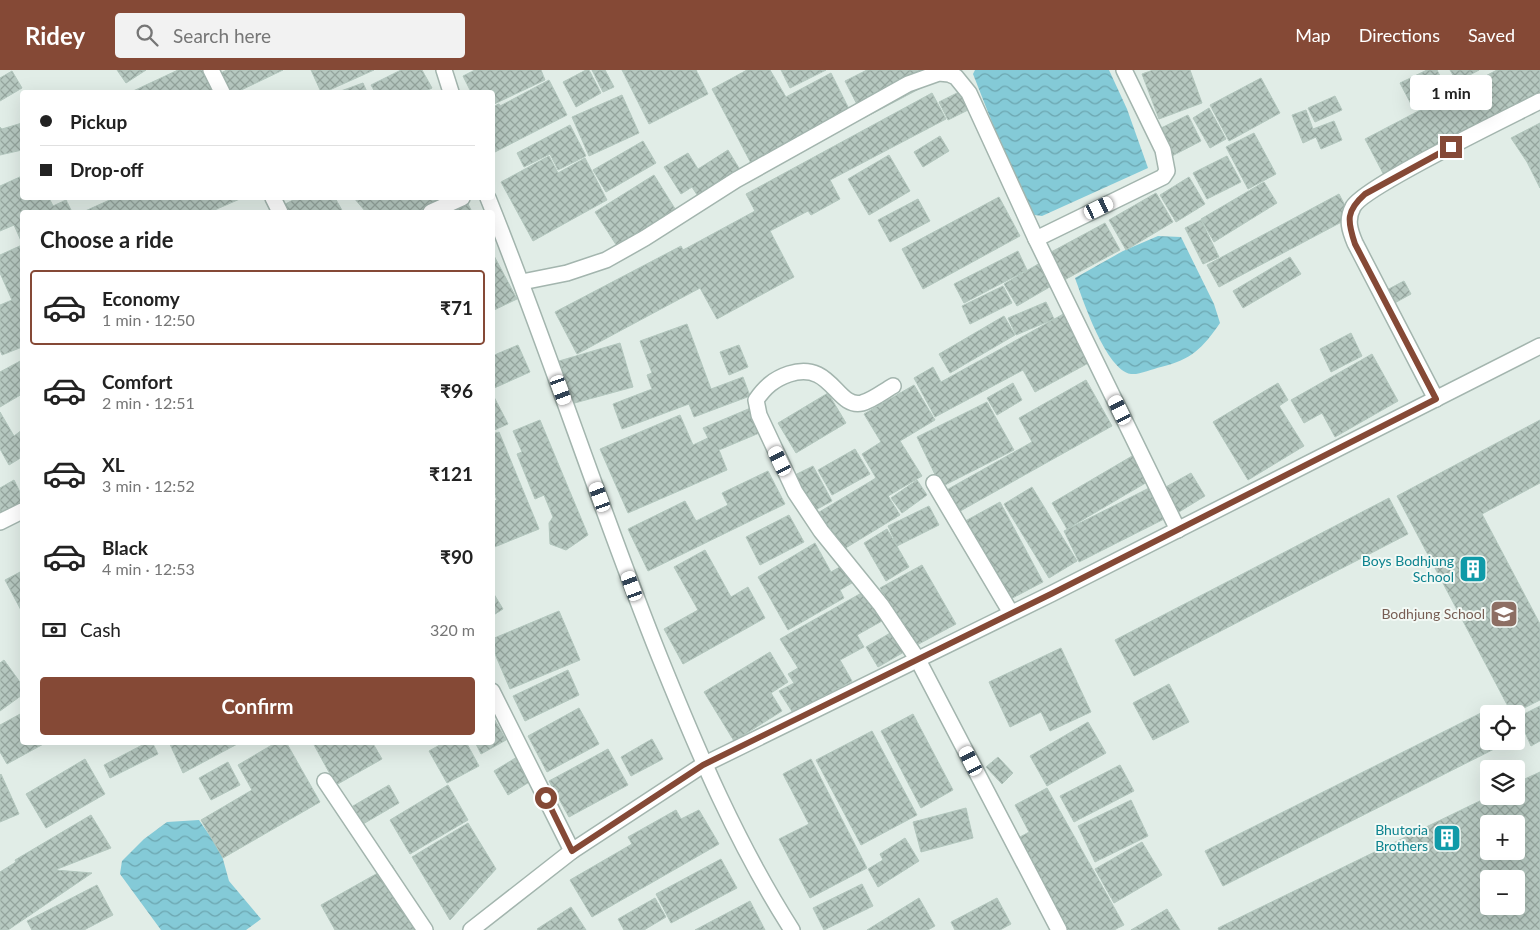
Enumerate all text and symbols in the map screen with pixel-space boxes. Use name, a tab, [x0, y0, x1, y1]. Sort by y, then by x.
search box	[115, 13, 465, 58]
text: Ridey	[25, 21, 85, 50]
icon: search	[133, 21, 161, 49]
text: Search here	[173, 24, 271, 47]
text: Map	[1295, 24, 1331, 46]
text: Directions	[1359, 24, 1440, 46]
text: Saved	[1468, 24, 1515, 46]
callout: 1 min	[1410, 75, 1492, 110]
text: 1 min	[1431, 83, 1471, 102]
text: Pickup	[70, 110, 127, 133]
route end	[1440, 136, 1462, 158]
text: Drop-off	[70, 158, 144, 181]
car	[1082, 195, 1115, 221]
text: Choose a ride	[40, 226, 174, 253]
icon: car	[42, 285, 87, 330]
text: Economy	[102, 287, 180, 310]
text: ₹71	[440, 296, 473, 319]
text: 1 min · 12:50	[102, 310, 195, 329]
icon: car	[42, 368, 87, 413]
text: Comfort	[102, 370, 173, 393]
car	[548, 373, 573, 407]
text: ₹96	[440, 379, 473, 402]
text: 2 min · 12:51	[102, 393, 195, 412]
car	[1106, 393, 1133, 427]
car	[766, 444, 793, 478]
icon: car	[42, 451, 87, 496]
text: XL	[102, 453, 125, 476]
text: ₹121	[429, 462, 473, 485]
text: 3 min · 12:52	[102, 476, 195, 495]
car	[587, 480, 612, 514]
icon: car	[42, 534, 87, 579]
text: Black	[102, 536, 148, 559]
text: ₹90	[440, 545, 473, 568]
place label: Boys Bodhjung School	[1362, 552, 1454, 585]
building icon: Boys Bodhjung School	[1458, 554, 1488, 584]
text: 4 min · 12:53	[102, 559, 195, 578]
car	[619, 569, 644, 603]
school or university icon: Bodhjung School	[1489, 599, 1519, 629]
place label: Bodhjung School	[1381, 605, 1485, 622]
icon: cash	[40, 616, 68, 644]
text: Cash	[80, 618, 121, 641]
text: 320 m	[430, 620, 475, 639]
button: Confirm	[40, 677, 475, 735]
map controls	[1480, 705, 1525, 915]
button: locate	[1480, 705, 1525, 750]
car	[957, 744, 984, 778]
button: layers	[1480, 760, 1525, 805]
route start	[535, 787, 557, 809]
button: +	[1480, 815, 1525, 860]
place label: Bhutoria Brothers	[1375, 821, 1428, 854]
building icon: Bhutoria Brothers	[1432, 823, 1462, 853]
button: −	[1480, 870, 1525, 915]

